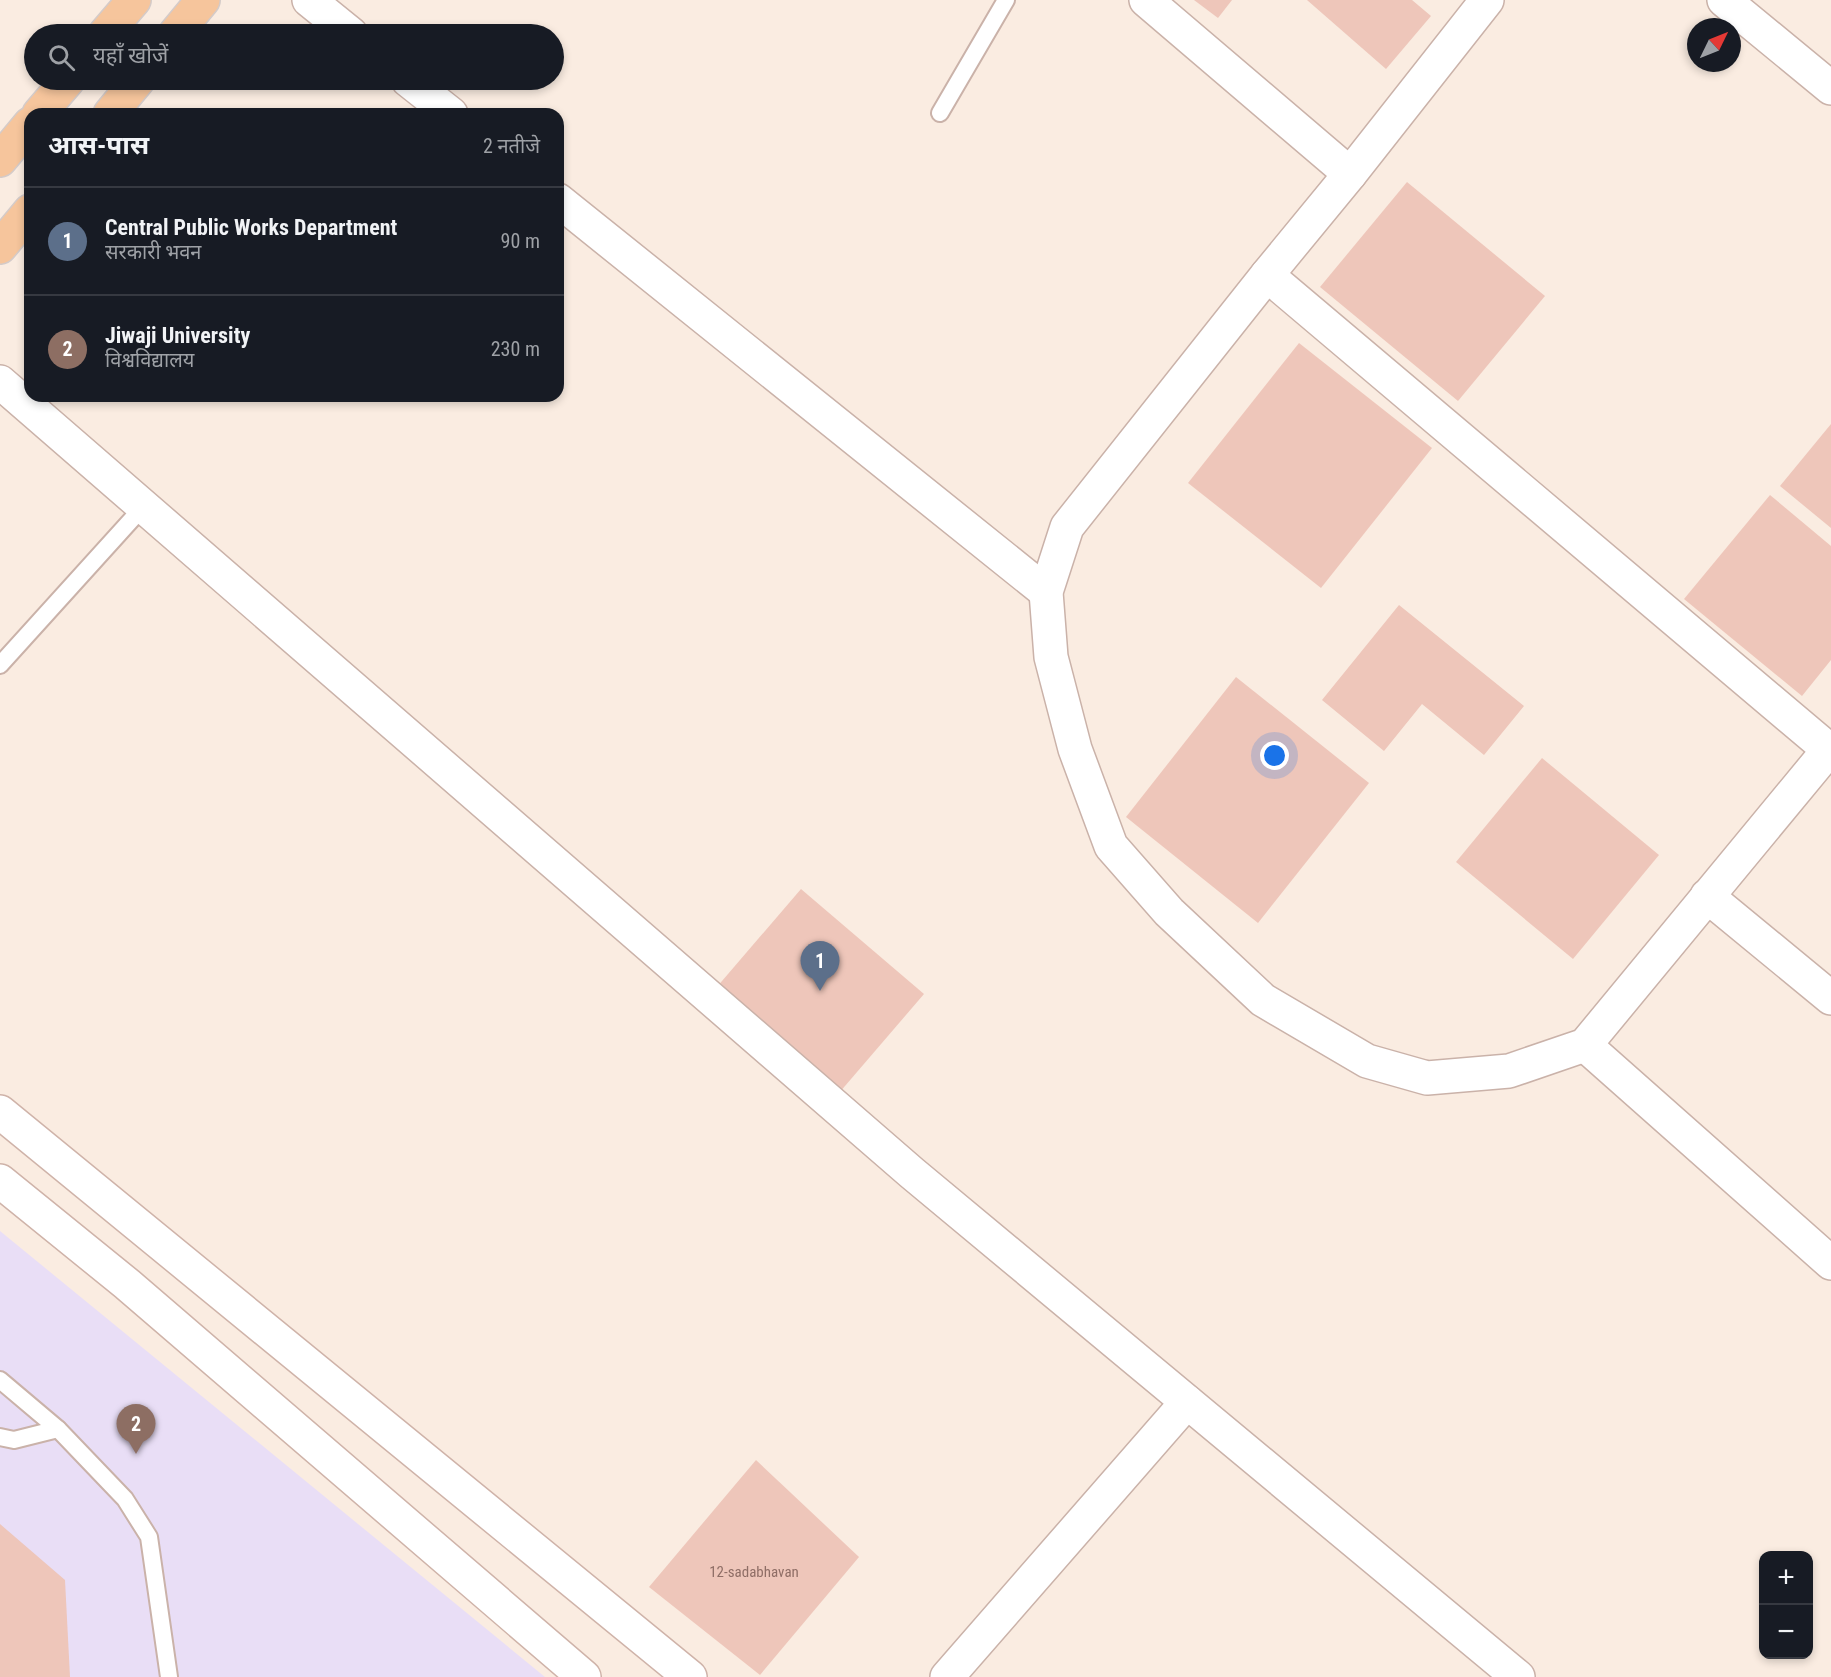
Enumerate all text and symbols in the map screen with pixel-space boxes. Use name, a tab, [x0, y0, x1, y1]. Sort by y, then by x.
north arrow	[1687, 18, 1741, 72]
search box	[24, 24, 564, 90]
icon: search	[45, 41, 78, 74]
text: यहाँ खोजें	[93, 43, 168, 68]
text: आस-पास	[48, 130, 149, 160]
text: 2 नतीजे	[483, 134, 540, 158]
text: Central Public Works Department	[105, 215, 397, 240]
text: 1	[62, 229, 73, 253]
text: 90 m	[501, 229, 540, 253]
text: सरकारी भवन	[105, 240, 201, 264]
text: Jiwaji University	[105, 323, 250, 348]
text: 2	[62, 337, 73, 361]
text: 230 m	[491, 337, 540, 361]
text: विश्वविद्यालय	[105, 348, 194, 372]
your location	[1260, 741, 1289, 770]
pin: 1	[800, 942, 840, 991]
pin: 2	[116, 1404, 156, 1454]
map controls	[1759, 1551, 1813, 1659]
button: +	[1759, 1551, 1813, 1605]
house number: 12-sadabhavan	[709, 1563, 799, 1581]
button: −	[1759, 1605, 1813, 1659]

